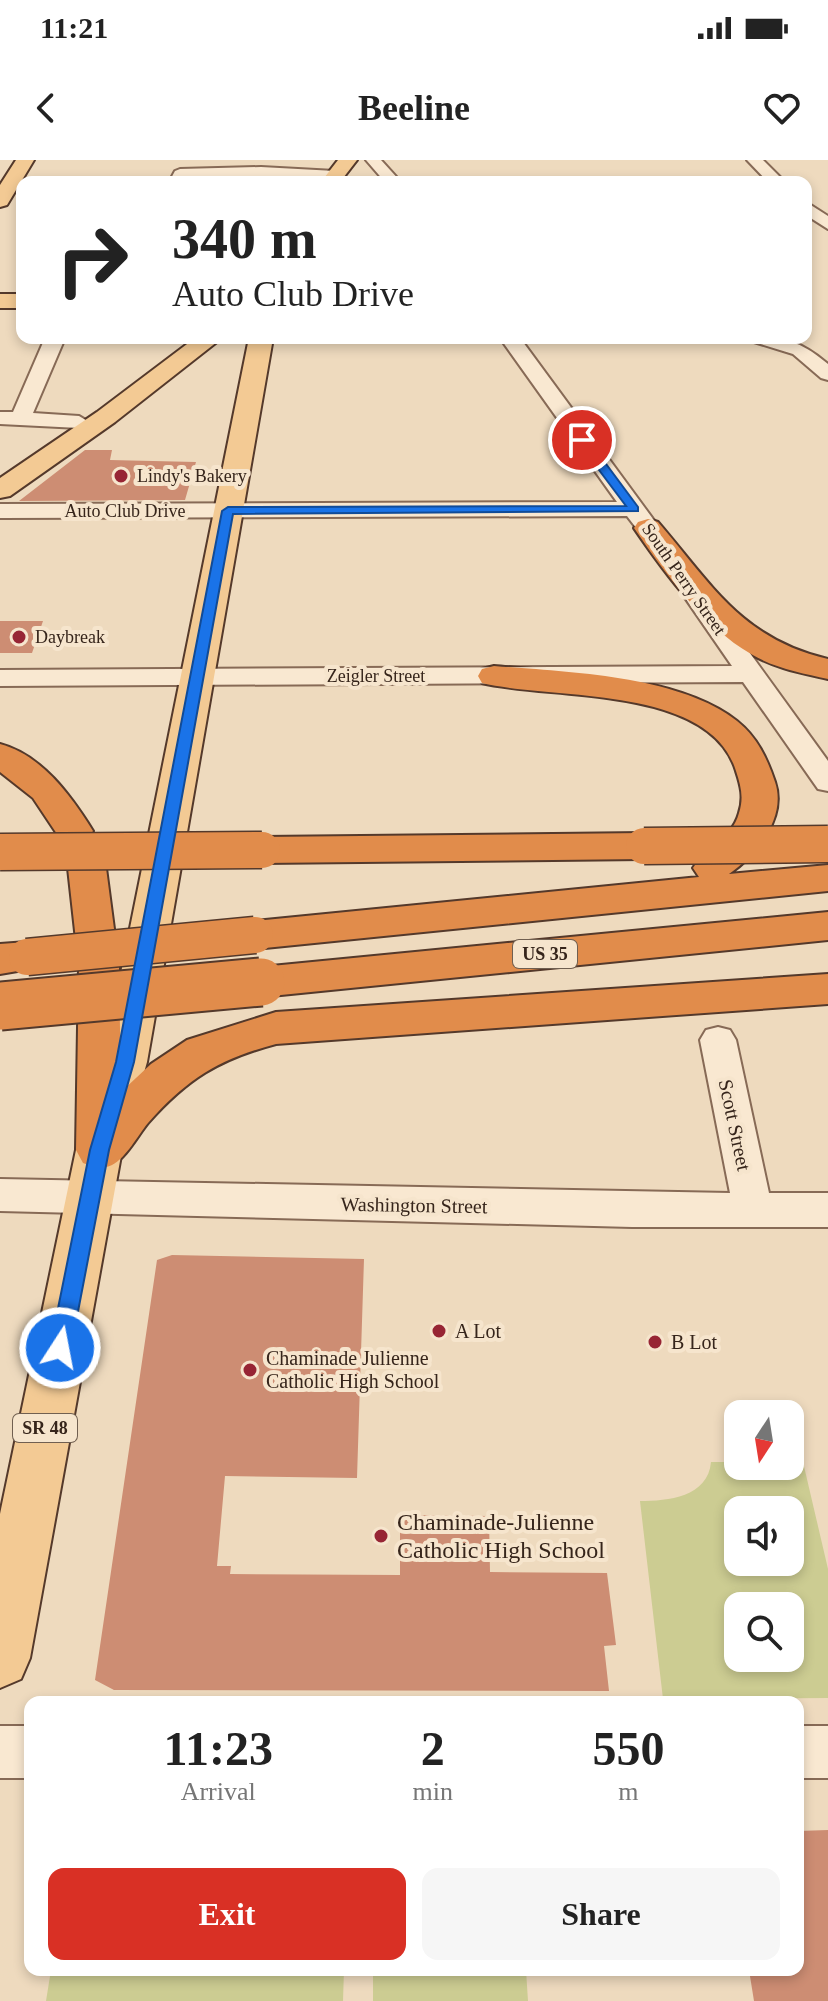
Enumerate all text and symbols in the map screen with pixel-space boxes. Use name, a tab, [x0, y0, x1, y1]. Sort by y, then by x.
text: 11:21	[40, 11, 108, 44]
icon: back	[24, 86, 68, 130]
icon: heart	[760, 86, 804, 130]
text: Beeline	[358, 88, 470, 128]
icon: right	[40, 208, 144, 312]
text: 340 m	[172, 208, 317, 270]
text: Auto Club Drive	[172, 274, 414, 314]
pin	[548, 406, 616, 474]
icon: arrive	[560, 418, 604, 462]
place label: Lindy's Bakery	[137, 466, 247, 486]
marker: Lindy's Bakery	[112, 467, 130, 485]
street label: Auto Club Drive	[65, 501, 186, 521]
street label: South Perry Street	[638, 519, 730, 639]
place label: Daybreak	[35, 627, 105, 647]
marker: Daybreak	[10, 628, 28, 646]
street label: Zeigler Street	[327, 666, 425, 686]
road number: US 35	[513, 940, 577, 968]
street label: Scott Street	[715, 1077, 755, 1173]
street label: Washington Street	[340, 1193, 488, 1218]
position arrow	[18, 1306, 102, 1390]
place label: A Lot	[455, 1320, 502, 1342]
marker: A Lot	[430, 1322, 448, 1340]
place label: B Lot	[671, 1331, 718, 1353]
marker: B Lot	[646, 1333, 664, 1351]
place label: Chaminade Julienne Catholic High School	[266, 1347, 440, 1393]
marker: Chaminade Julienne Catholic High School	[241, 1361, 259, 1379]
north arrow	[724, 1400, 804, 1480]
map controls	[724, 1400, 804, 1672]
road number: SR 48	[13, 1414, 77, 1442]
button: sound	[724, 1496, 804, 1576]
place label: Chaminade-Julienne Catholic High School	[397, 1509, 605, 1563]
marker: Chaminade-Julienne Catholic High School	[372, 1527, 390, 1545]
button: search	[724, 1592, 804, 1672]
text: 11:23	[164, 1722, 273, 1775]
text: 2	[421, 1722, 445, 1775]
text: 550	[592, 1722, 664, 1775]
text: Arrival	[181, 1777, 256, 1806]
text: min	[412, 1777, 453, 1806]
text: m	[618, 1777, 639, 1806]
button: Exit	[48, 1868, 406, 1960]
button: Share	[422, 1868, 780, 1960]

